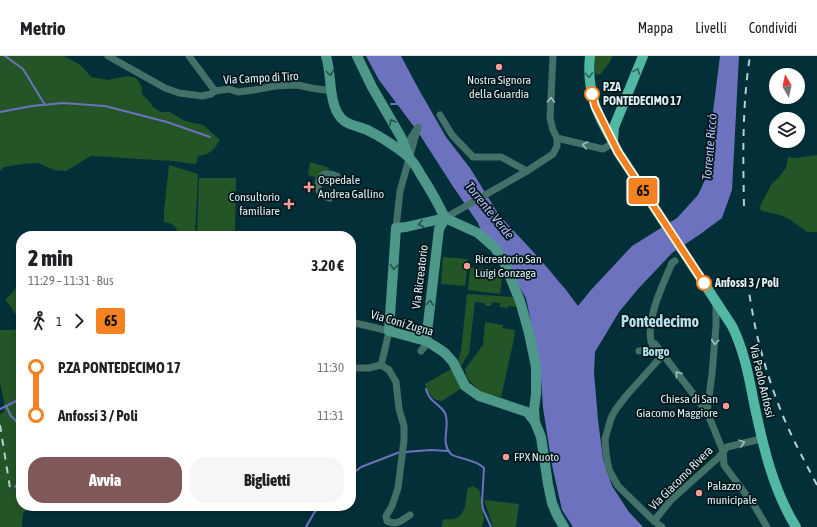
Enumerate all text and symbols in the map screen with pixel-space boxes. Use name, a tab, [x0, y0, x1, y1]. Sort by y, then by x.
text: Metrio	[20, 17, 66, 39]
text: Mappa	[638, 20, 673, 36]
text: Livelli	[695, 20, 727, 36]
text: Condividi	[749, 20, 797, 36]
marker: Nostra Signora della Guardia	[494, 62, 504, 72]
one-way arrow	[633, 67, 641, 74]
north arrow	[769, 68, 805, 104]
map controls	[769, 68, 805, 148]
street label: Via Campo di Tiro	[223, 69, 299, 87]
one-way arrow	[325, 70, 334, 76]
one-way arrow	[585, 72, 594, 78]
place label: Nostra Signora della Guardia	[467, 73, 531, 101]
place label: P.ZA PONTEDECIMO 17	[603, 80, 682, 108]
marker: P.ZA PONTEDECIMO 17	[584, 86, 600, 102]
one-way arrow	[547, 97, 555, 103]
button: layers	[769, 112, 805, 148]
water label: Torrente Riccò	[699, 113, 720, 181]
one-way arrow	[390, 119, 397, 126]
one-way arrow	[582, 141, 589, 149]
place label: Ospedale Andrea Gallino	[318, 173, 384, 201]
line badge: 65	[625, 178, 661, 204]
water label: Torrente Verde	[462, 179, 517, 242]
marker: Ospedale Andrea Gallino	[303, 181, 315, 193]
text: 65	[636, 183, 650, 199]
place label: Consultorio familiare	[229, 190, 280, 218]
marker: Consultorio familiare	[283, 198, 295, 210]
one-way arrow	[418, 219, 424, 227]
street label: Via Ricreatorio	[409, 244, 431, 310]
text: 2 min	[28, 245, 73, 271]
place label: Ricreatorio San Luigi Gonzaga	[475, 252, 542, 280]
text: 3.20 €	[311, 257, 344, 274]
marker: Ricreatorio San Luigi Gonzaga	[462, 261, 472, 271]
one-way arrow	[389, 264, 398, 270]
text: 11:29 – 11:31 · Bus	[28, 273, 114, 288]
marker: Anfossi 3 / Poli	[696, 275, 712, 291]
place label: Anfossi 3 / Poli	[714, 276, 779, 290]
one-way arrow	[426, 300, 435, 306]
street label: Via Coni Zugna	[369, 307, 435, 339]
icon: walk	[28, 310, 50, 332]
icon: forward	[68, 310, 90, 332]
district label: Pontedecimo	[621, 312, 699, 330]
text: 65	[104, 313, 117, 329]
text: 1	[56, 314, 62, 329]
one-way arrow	[710, 339, 719, 345]
street label: Via Paolo Anfossi	[747, 343, 777, 419]
district label: Borgo	[642, 344, 670, 359]
text: P.ZA PONTEDECIMO 17	[58, 359, 181, 376]
text: 11:30	[317, 360, 344, 375]
one-way arrow	[675, 371, 682, 378]
place label: Chiesa di San Giacomo Maggiore	[636, 392, 718, 420]
marker: Chiesa di San Giacomo Maggiore	[721, 401, 731, 411]
text: Anfossi 3 / Poli	[58, 407, 138, 424]
text: 11:31	[317, 408, 344, 423]
one-way arrow	[739, 440, 745, 448]
street label: Via Giacomo Rivera	[646, 443, 716, 513]
place label: FPX Nuoto	[514, 450, 560, 464]
marker: FPX Nuoto	[501, 452, 511, 462]
button: Avvia	[28, 457, 182, 503]
button: Biglietti	[190, 457, 344, 503]
place label: Palazzo municipale	[707, 479, 757, 507]
marker: Palazzo municipale	[694, 488, 704, 498]

